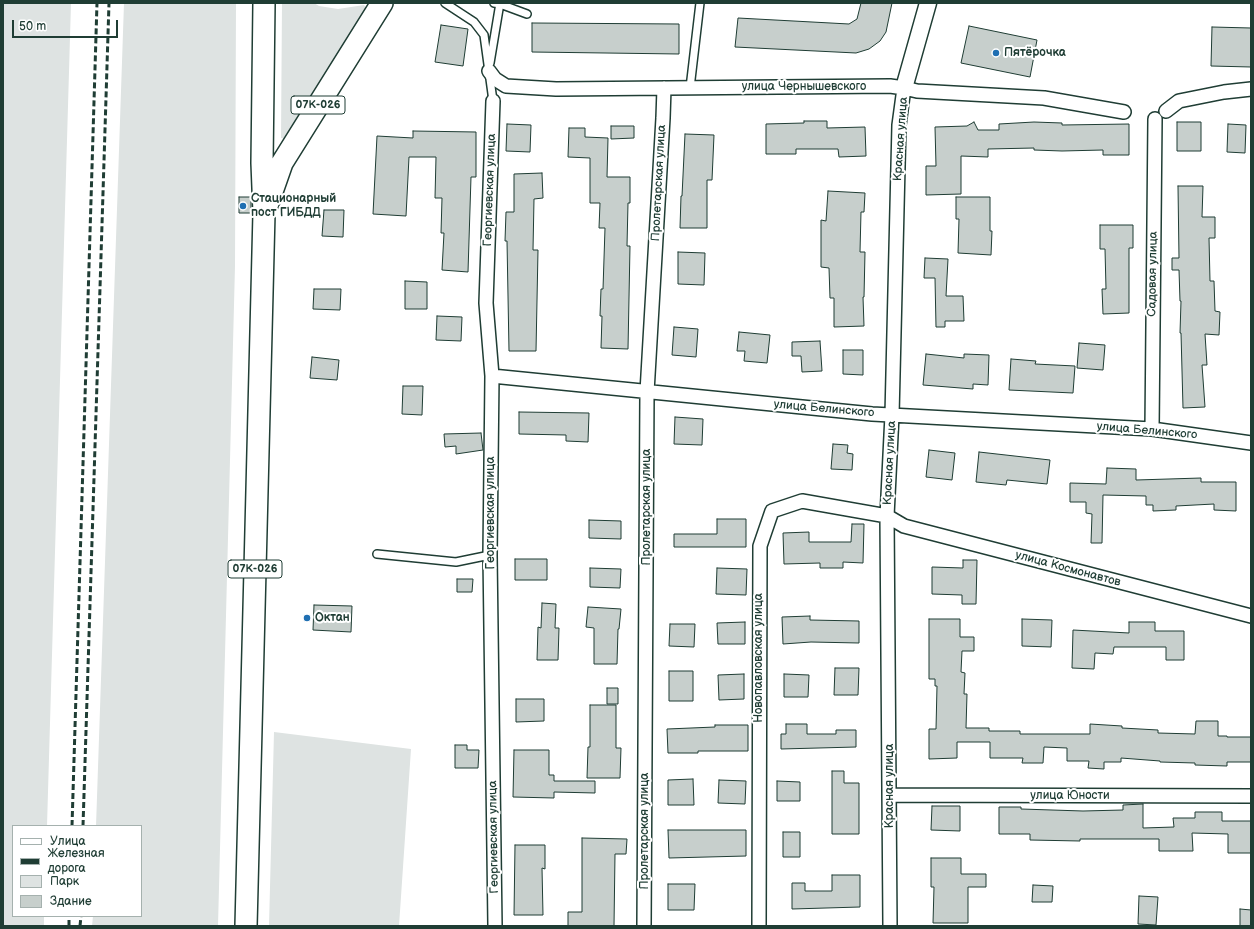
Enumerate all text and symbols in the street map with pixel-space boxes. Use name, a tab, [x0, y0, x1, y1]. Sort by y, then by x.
scale bar	[14, 12, 120, 38]
text: 50 m	[19, 19, 46, 34]
place label: Пятёрочка	[1004, 46, 1066, 60]
marker: Пятёрочка	[991, 48, 1001, 58]
street label: улица Чернышевского	[742, 80, 866, 94]
road number: 07К-026	[291, 96, 345, 114]
street label: Красная улица	[891, 96, 911, 182]
street label: Пролетарская улица	[649, 124, 669, 242]
street label: Георгиевская улица	[481, 133, 499, 247]
place label: Стационарный пост ГИБДД	[251, 192, 336, 220]
marker: Стационарный пост ГИБДД	[238, 201, 248, 211]
street label: Садовая улица	[1145, 231, 1161, 317]
street label: улица Белинского	[773, 397, 875, 421]
street label: улица Белинского	[1096, 419, 1198, 443]
street label: Красная улица	[881, 420, 899, 506]
street label: Пролетарская улица	[640, 449, 654, 565]
street label: Георгиевская улица	[484, 457, 498, 569]
street label: улица Космонавтов	[1014, 548, 1122, 590]
road number: 07К-026	[228, 560, 282, 578]
street label: Новопавловская улица	[752, 593, 766, 723]
place label: Октан	[315, 611, 350, 625]
marker: Октан	[302, 613, 312, 623]
street label: Красная улица	[883, 744, 897, 828]
street label: Пролетарская улица	[638, 773, 652, 889]
street label: Георгиевская улица	[486, 780, 502, 894]
street label: улица Юности	[1030, 789, 1110, 803]
legend	[12, 825, 142, 917]
text: Улица	[50, 834, 86, 849]
text: Железная дорога	[48, 846, 105, 876]
text: Парк	[50, 874, 79, 889]
text: Здание	[50, 894, 92, 909]

